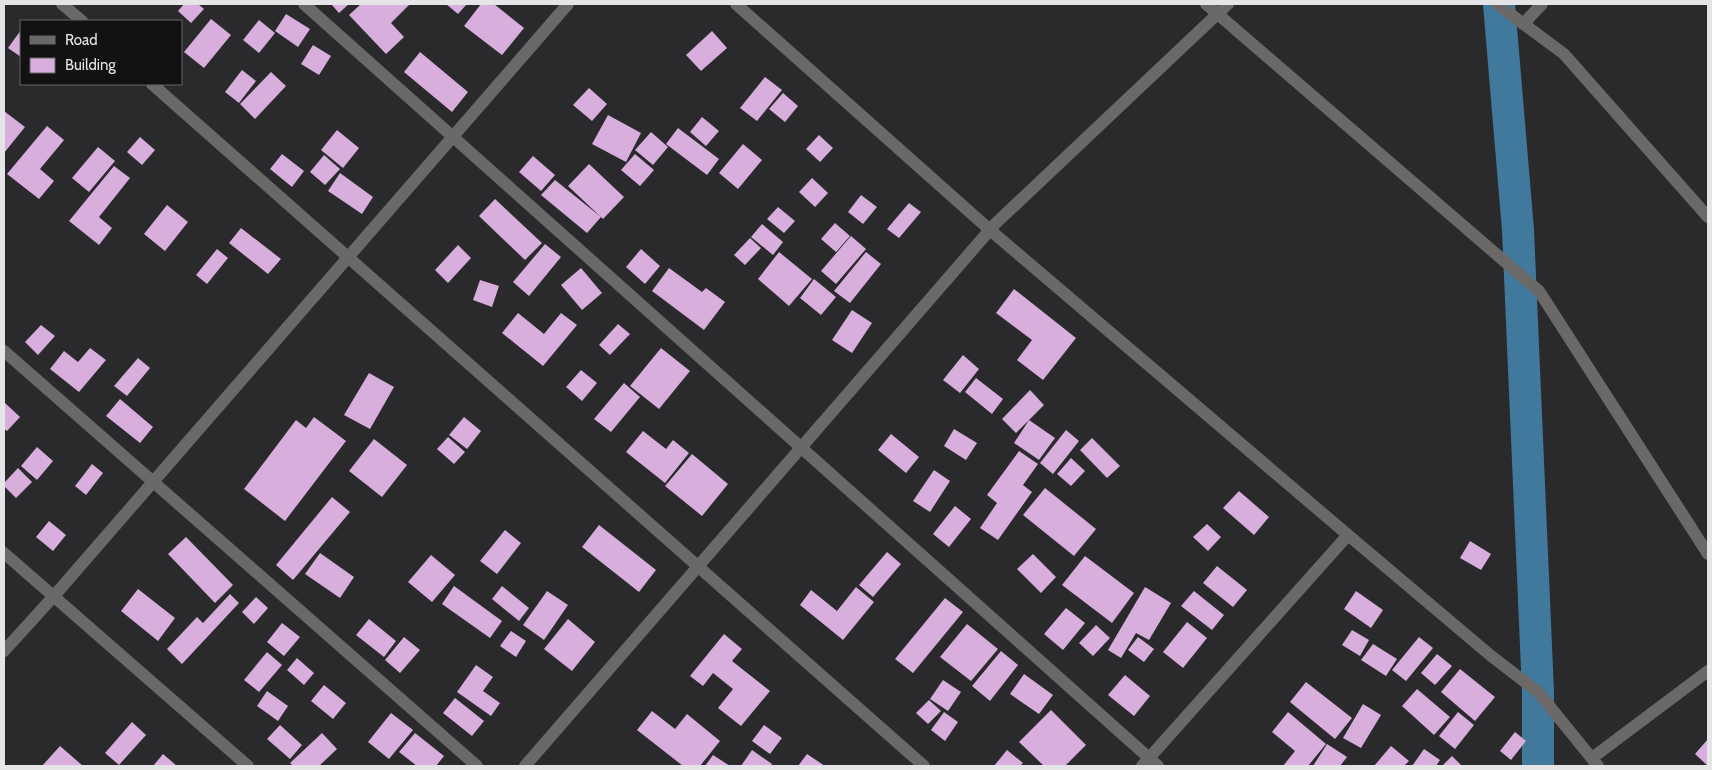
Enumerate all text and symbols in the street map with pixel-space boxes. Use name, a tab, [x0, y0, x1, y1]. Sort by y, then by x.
legend	[20, 20, 182, 85]
text: Road	[65, 31, 98, 49]
text: Building	[65, 56, 116, 74]

